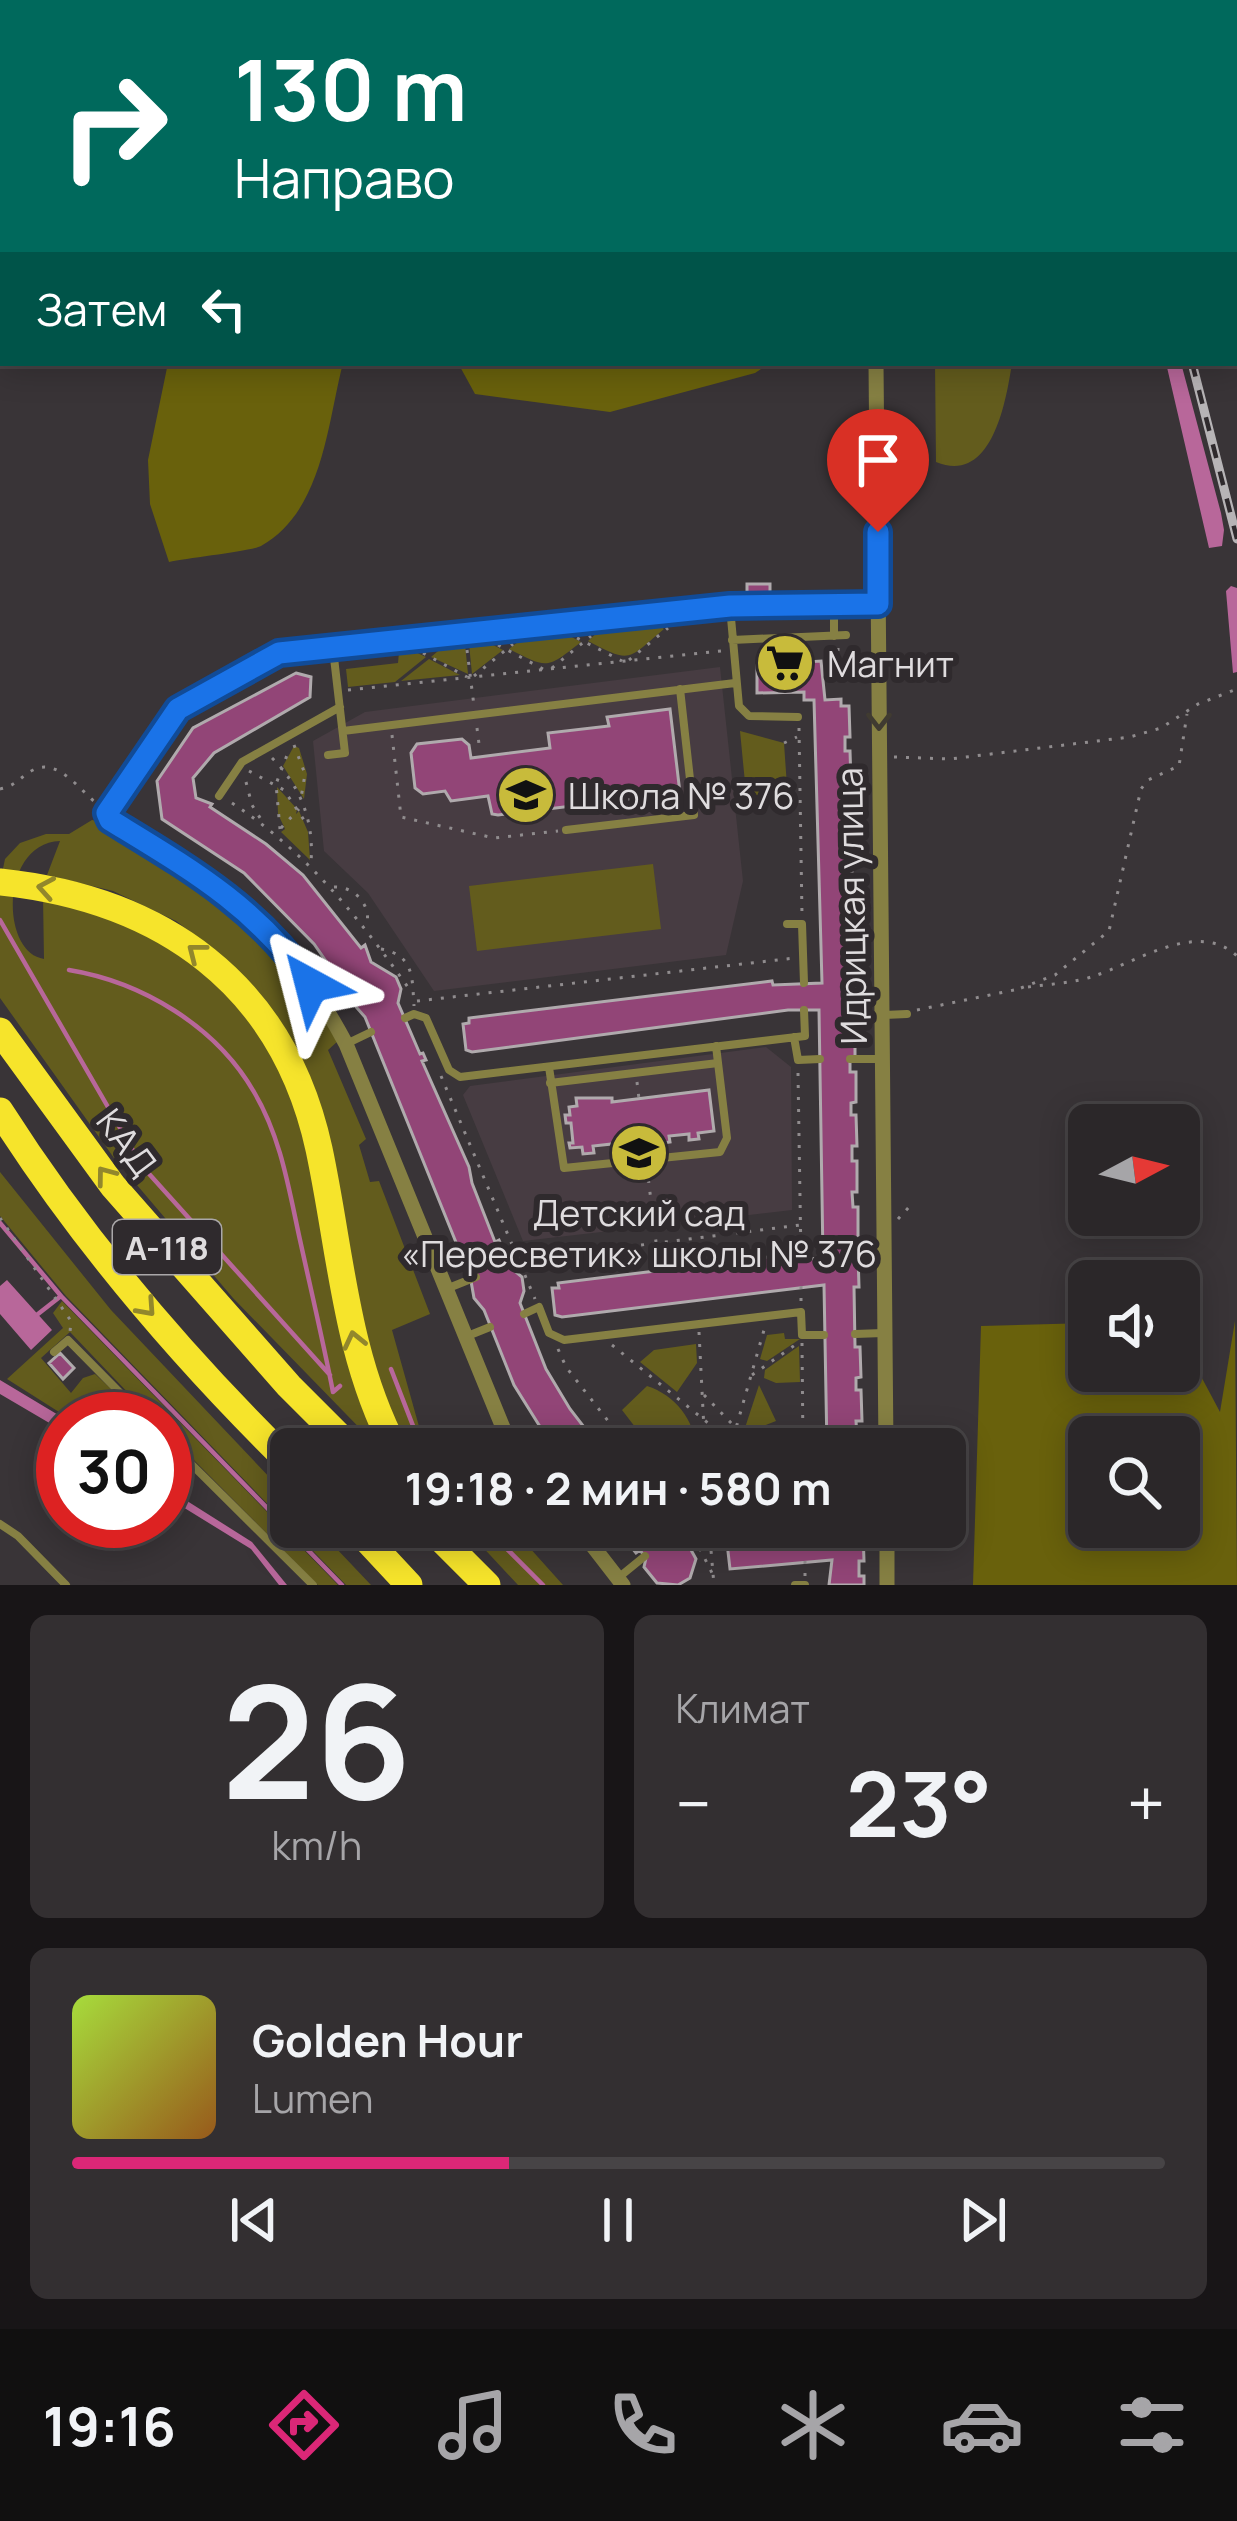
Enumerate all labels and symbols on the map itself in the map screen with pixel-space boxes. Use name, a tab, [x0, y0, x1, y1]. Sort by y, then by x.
pin	[827, 409, 929, 532]
supermarket icon: Магнит	[754, 632, 816, 694]
place label: Магнит	[827, 639, 954, 688]
one-way arrow	[866, 712, 892, 731]
school or university icon: Школа № 376	[495, 764, 557, 826]
street label: Идрицкая улица	[824, 767, 878, 1045]
place label: Школа № 376	[568, 771, 795, 820]
one-way arrow	[37, 877, 57, 902]
position arrow	[248, 922, 374, 1048]
one-way arrow	[188, 944, 210, 966]
street label: КАД	[86, 1098, 168, 1186]
north arrow	[1068, 1104, 1200, 1236]
school or university icon: Детский сад «Пересветик» школы № 376	[608, 1122, 670, 1184]
one-way arrow	[98, 1166, 120, 1188]
place label: Детский сад «Пересветик» школы № 376	[401, 1188, 877, 1278]
road number: А-118	[113, 1220, 221, 1274]
one-way arrow	[133, 1295, 154, 1316]
one-way arrow	[342, 1331, 367, 1351]
speed limit sign: 30	[36, 1392, 192, 1548]

